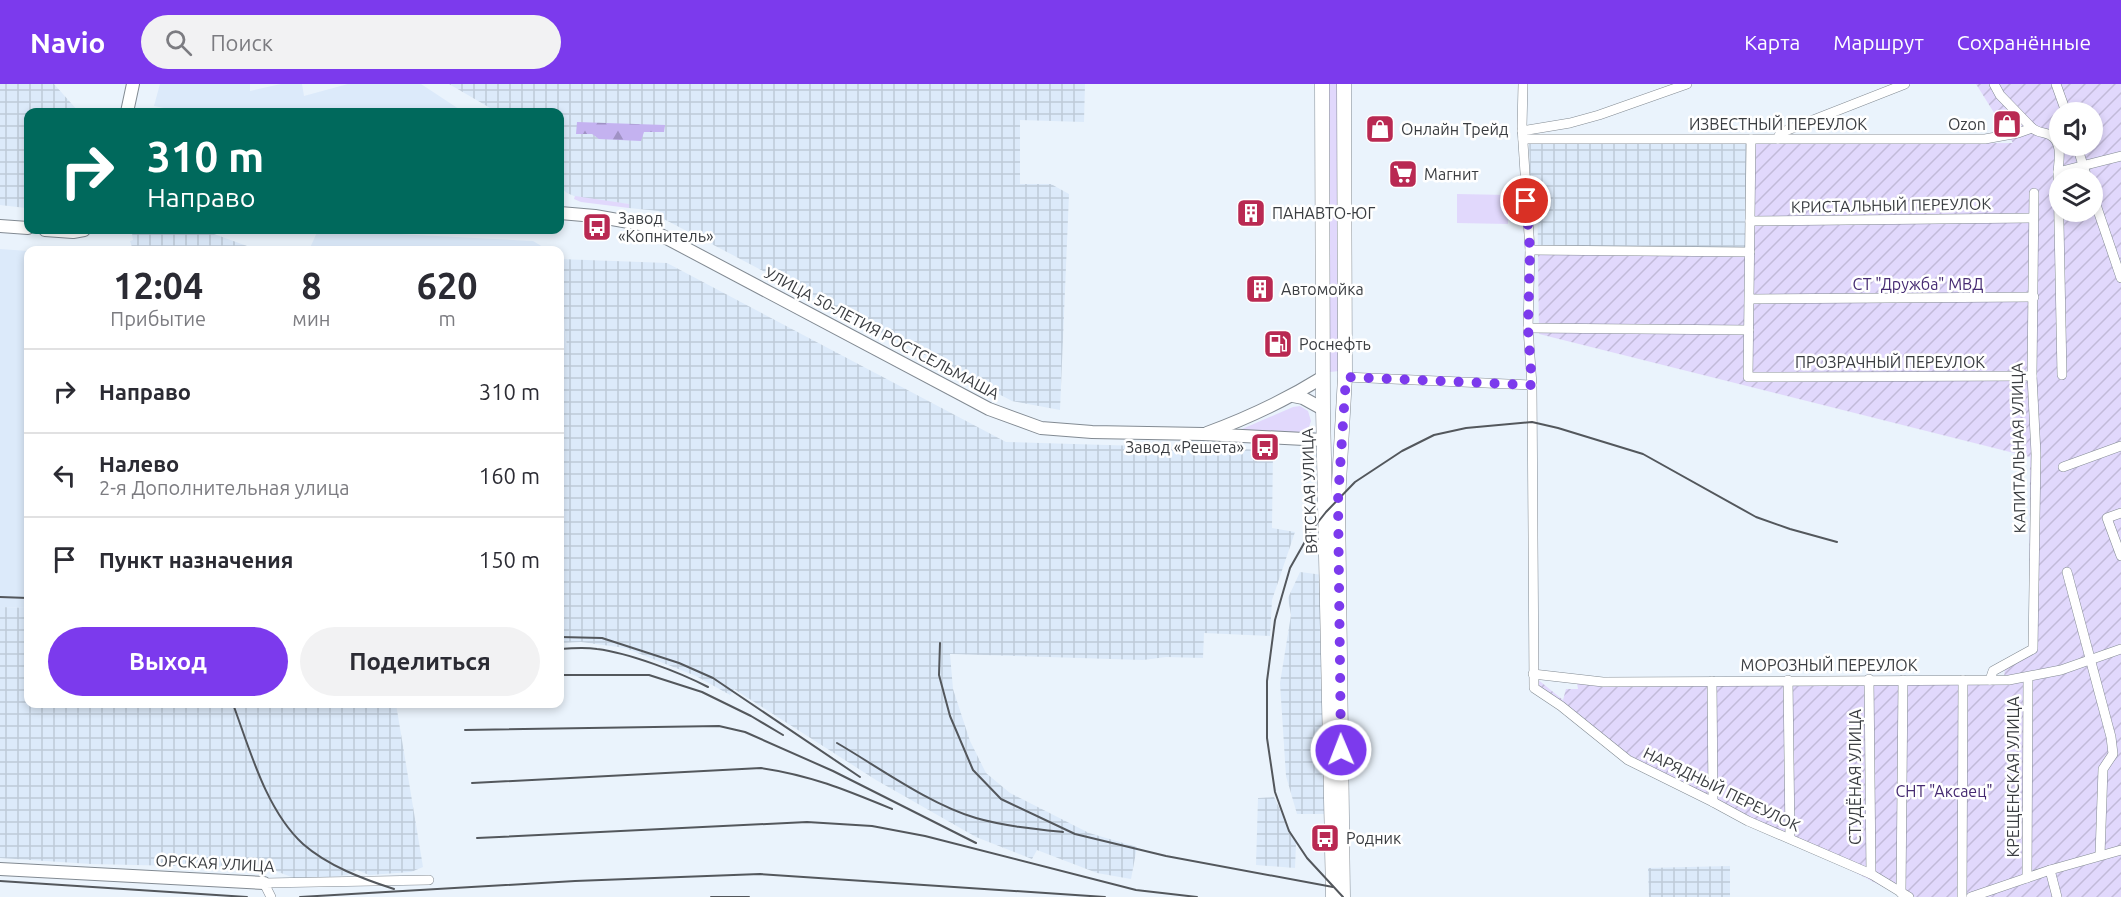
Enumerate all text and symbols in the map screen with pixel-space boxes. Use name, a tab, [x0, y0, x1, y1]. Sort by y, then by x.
search box	[141, 15, 561, 69]
icon: search	[162, 26, 195, 59]
text: Navio	[30, 27, 105, 58]
text: Поиск	[210, 30, 273, 55]
text: Карта	[1744, 30, 1800, 54]
text: Маршрут	[1833, 30, 1924, 54]
text: Сохранённые	[1957, 30, 2091, 54]
map controls	[2049, 102, 2103, 222]
button: sound	[2049, 102, 2103, 156]
shop icon: Ozon	[1991, 108, 2023, 140]
shop icon: Онлайн Трейд	[1364, 113, 1396, 145]
street label: ИЗВЕСТНЫЙ ПЕРЕУЛОК	[1689, 114, 1867, 133]
place label: Ozon	[1948, 115, 1986, 133]
place label: Онлайн Трейд	[1401, 120, 1508, 138]
icon: right	[48, 132, 126, 210]
text: 310 m	[147, 133, 264, 180]
supermarket icon: Магнит	[1387, 158, 1419, 190]
place label: Магнит	[1424, 165, 1479, 183]
button: layers	[2049, 168, 2103, 222]
pin	[1500, 175, 1551, 226]
text: Направо	[147, 182, 256, 212]
icon: arrive	[1509, 184, 1542, 217]
street label: КРИСТАЛЬНЫЙ ПЕРЕУЛОК	[1791, 193, 1991, 216]
building icon: ПАНАВТО-ЮГ	[1235, 197, 1267, 229]
place label: ПАНАВТО-ЮГ	[1272, 204, 1375, 222]
place label: Завод «Копнитель»	[618, 209, 714, 245]
bus stop icon: Завод «Копнитель»	[581, 211, 613, 243]
street label: УЛИЦА 50-ЛЕТИЯ РОСТСЕЛЬМАША	[762, 263, 1003, 403]
text: 12:04	[113, 265, 203, 306]
text: 8	[301, 265, 322, 306]
text: 620	[417, 265, 478, 306]
building icon: Автомойка	[1244, 273, 1276, 305]
park label: СТ "Дружба" МВД	[1853, 275, 1983, 293]
place label: Автомойка	[1281, 280, 1364, 298]
text: Прибытие	[110, 307, 206, 330]
text: мин	[292, 307, 330, 330]
text: m	[439, 307, 456, 330]
fuel station icon: Роснефть	[1262, 328, 1294, 360]
place label: Роснефть	[1299, 335, 1371, 353]
street label: ПРОЗРАЧНЫЙ ПЕРЕУЛОК	[1795, 352, 1985, 371]
street label: КАПИТАЛЬНАЯ УЛИЦА	[2008, 362, 2028, 534]
icon: right	[48, 375, 81, 408]
text: Направо	[99, 379, 191, 404]
text: 310 m	[479, 379, 540, 404]
street label: ВЯТСКАЯ УЛИЦА	[1298, 427, 1320, 554]
bus stop icon: Завод «Решета»	[1249, 431, 1281, 463]
place label: Завод «Решета»	[1125, 438, 1244, 456]
text: Налево	[99, 451, 179, 476]
icon: left	[48, 459, 81, 492]
text: 160 m	[479, 463, 540, 488]
text: 2-я Дополнительная улица	[99, 476, 349, 499]
icon: arrive	[48, 543, 81, 576]
text: Пункт назначения	[99, 547, 293, 572]
text: 150 m	[479, 547, 540, 572]
button: Выход	[48, 627, 288, 696]
button: Поделиться	[300, 627, 540, 696]
street label: МОРОЗНЫЙ ПЕРЕУЛОК	[1741, 655, 1918, 674]
street label: КРЕЩЕНСКАЯ УЛИЦА	[2004, 696, 2022, 858]
street label: СТУДЁНАЯ УЛИЦА	[1846, 709, 1864, 845]
position arrow	[1309, 718, 1373, 782]
street label: НАРЯДНЫЙ ПЕРЕУЛОК	[1641, 742, 1804, 835]
park label: СНТ "Аксаец"	[1895, 782, 1993, 800]
bus stop icon: Родник	[1309, 822, 1341, 854]
place label: Родник	[1346, 829, 1401, 847]
street label: ОРСКАЯ УЛИЦА	[155, 851, 275, 875]

